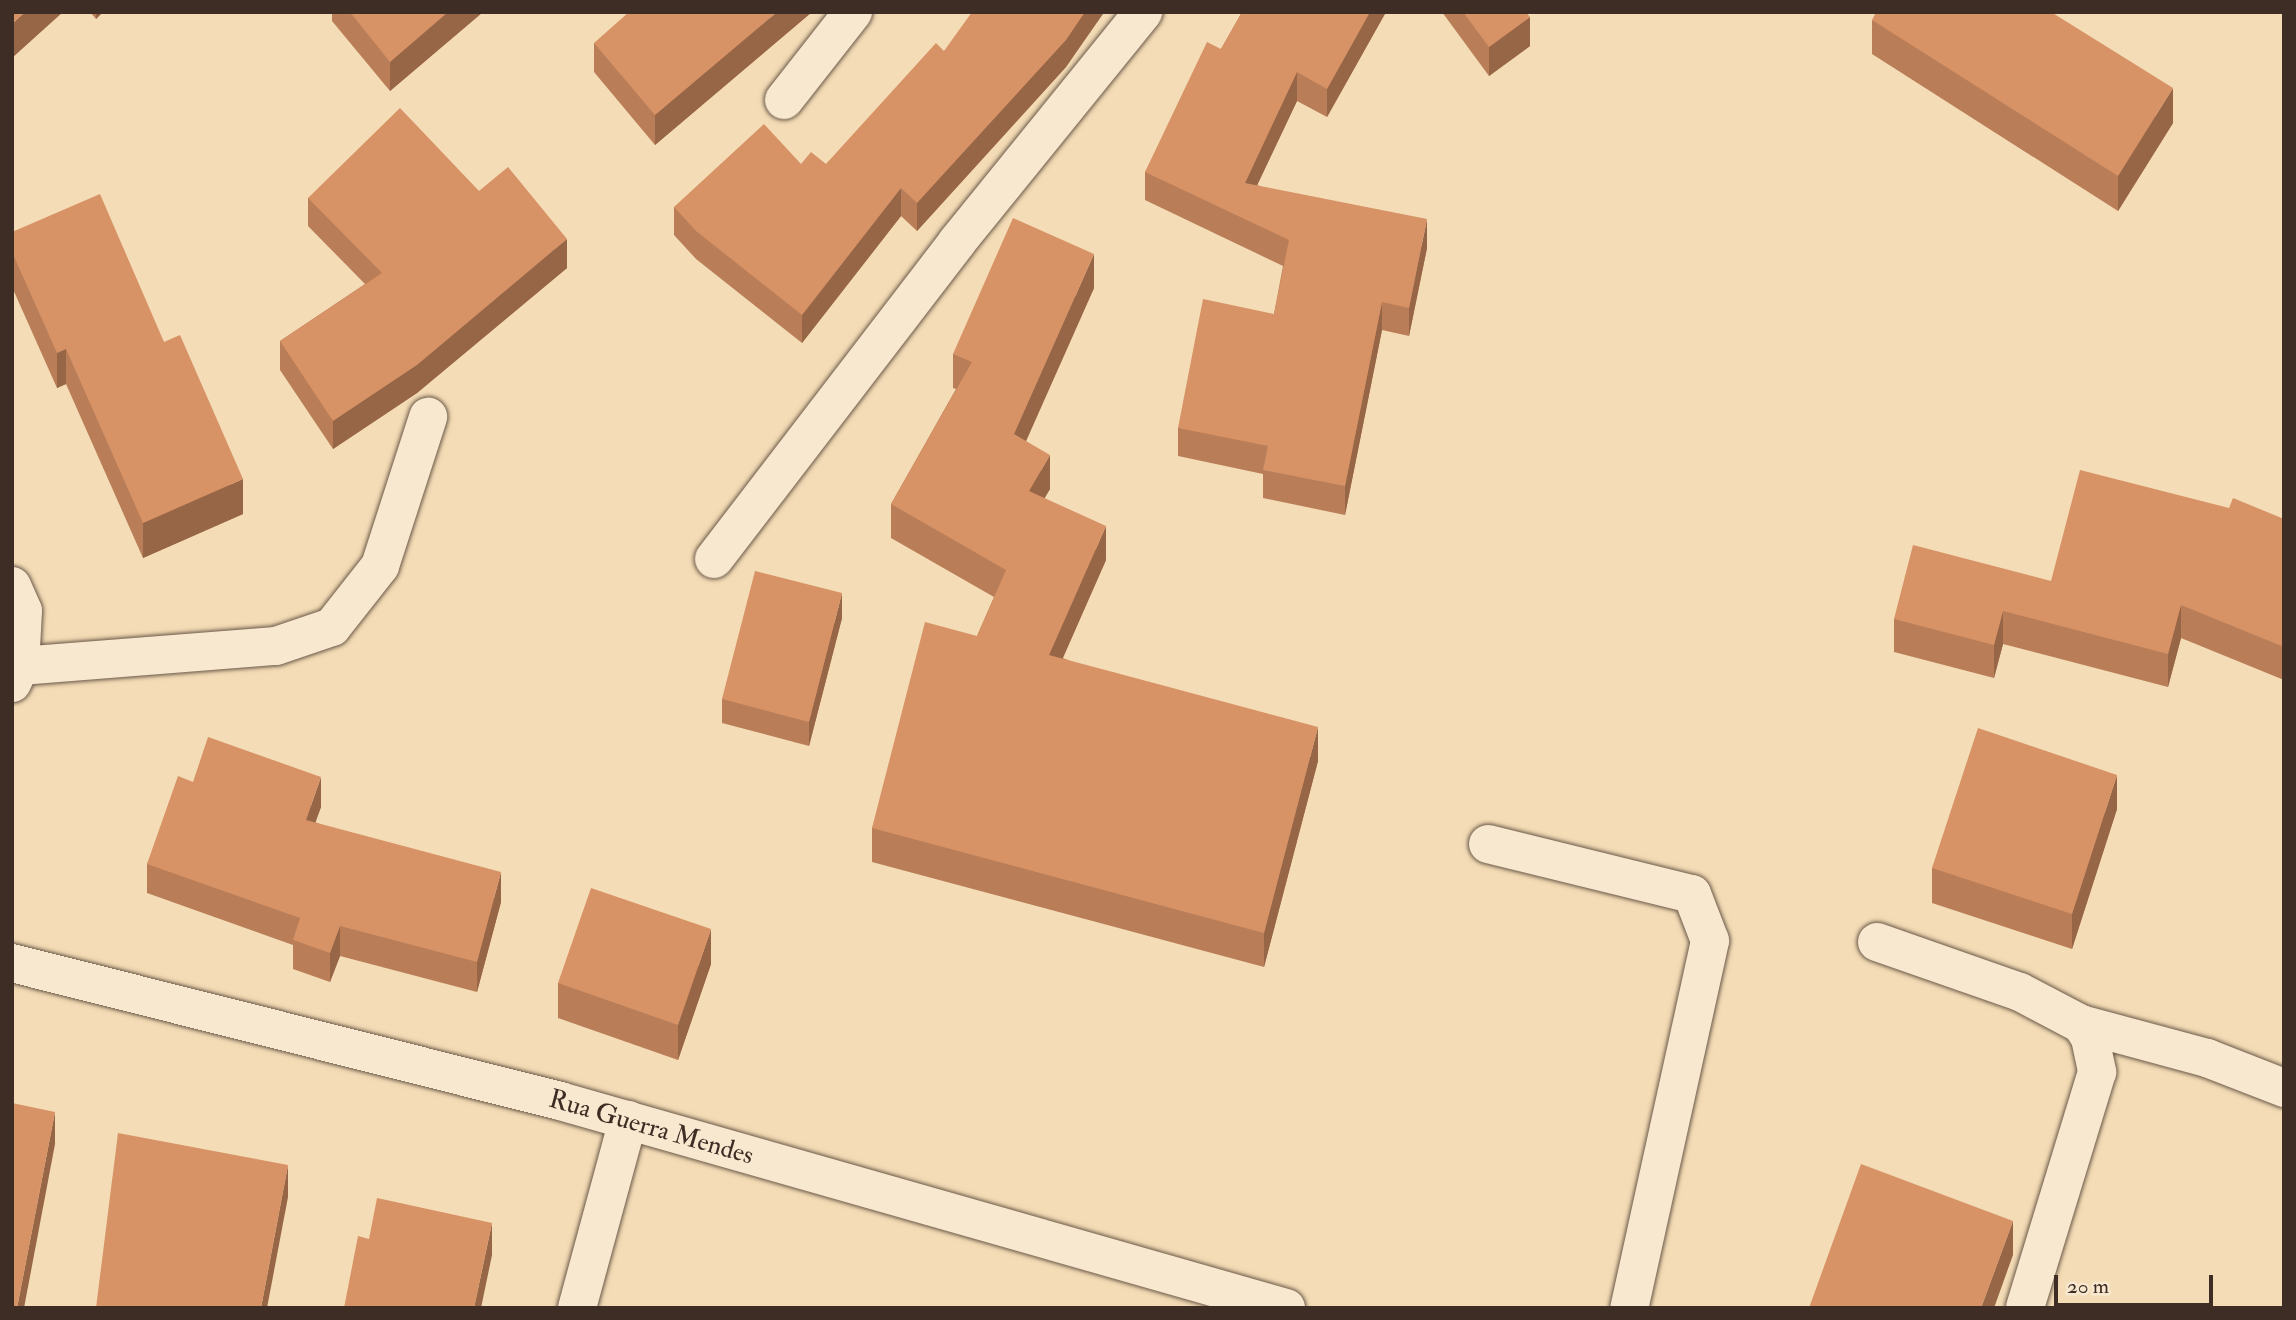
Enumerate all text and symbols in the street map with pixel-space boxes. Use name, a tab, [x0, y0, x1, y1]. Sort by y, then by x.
street label: Rua Guerra Mendes	[545, 1084, 757, 1172]
scale bar	[2058, 1260, 2217, 1304]
text: 20 m	[2067, 1273, 2109, 1300]

